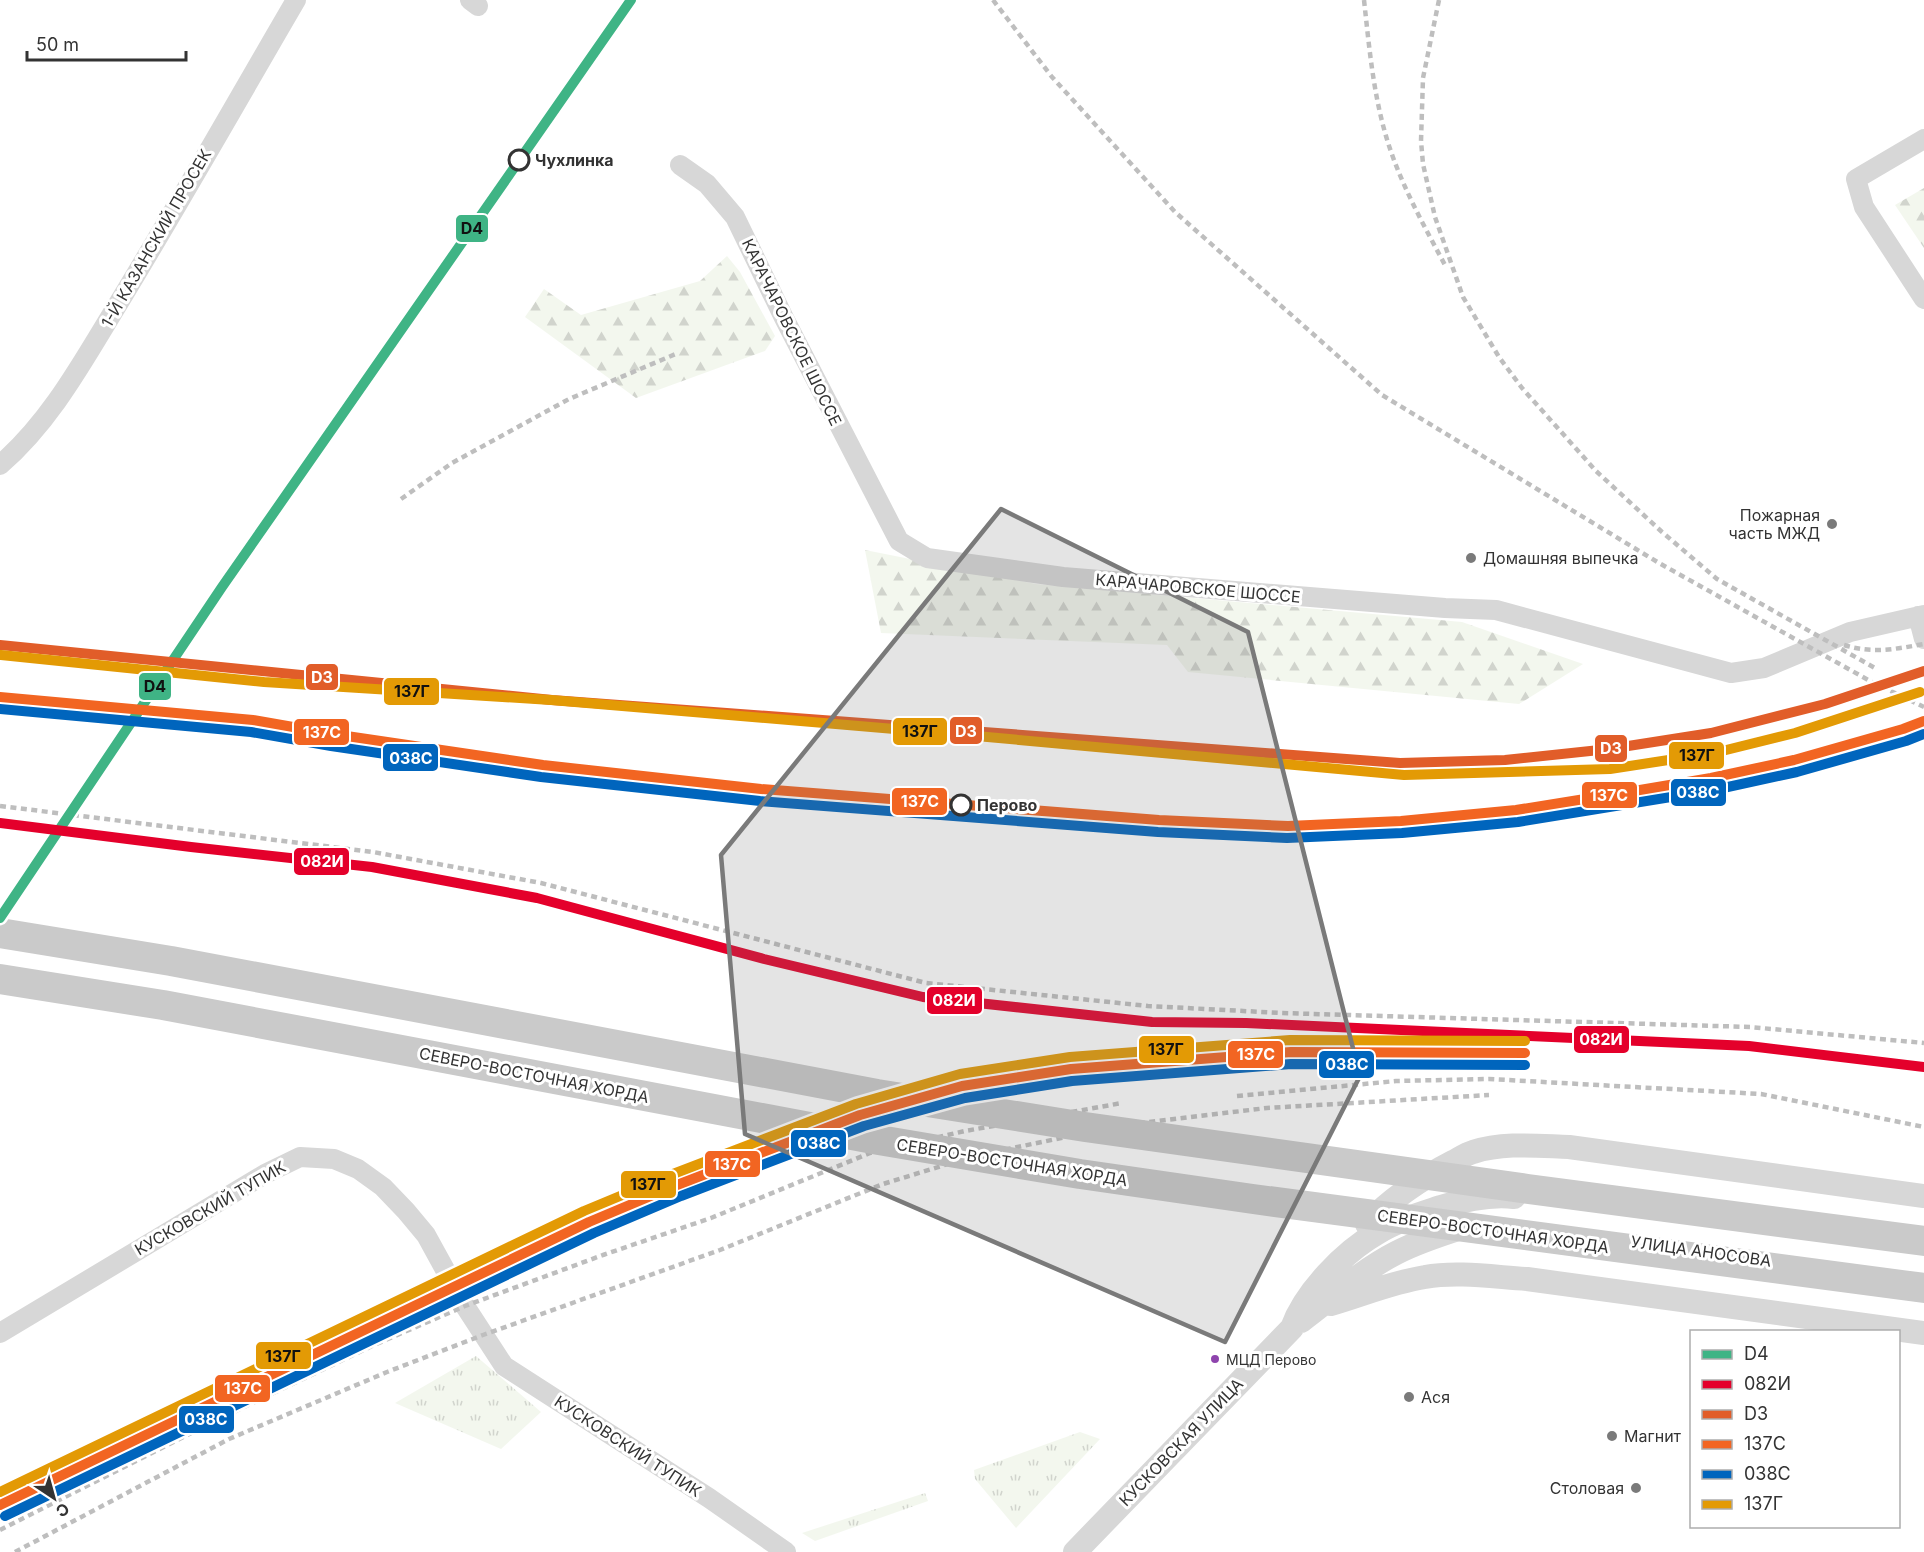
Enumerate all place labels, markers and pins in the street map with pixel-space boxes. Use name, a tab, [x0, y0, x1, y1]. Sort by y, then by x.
marker: Чухлинка	[508, 149, 530, 171]
place label: Чухлинка	[535, 150, 614, 170]
place label: Пожарная часть МЖД	[1729, 505, 1820, 543]
marker: Пожарная часть МЖД	[1825, 517, 1839, 531]
place label: Домашняя выпечка	[1483, 548, 1638, 568]
marker: Домашняя выпечка	[1464, 551, 1478, 565]
marker: Перово	[950, 794, 972, 816]
place label: Перово	[977, 795, 1038, 815]
place label: МЦД Перово	[1226, 1351, 1316, 1368]
marker: МЦД Перово	[1209, 1353, 1221, 1365]
place label: Ася	[1421, 1387, 1450, 1407]
marker: Ася	[1402, 1390, 1416, 1404]
place label: Магнит	[1624, 1426, 1682, 1446]
marker: Магнит	[1605, 1429, 1619, 1443]
place label: Столовая	[1550, 1478, 1624, 1498]
marker: Столовая	[1629, 1481, 1643, 1495]

